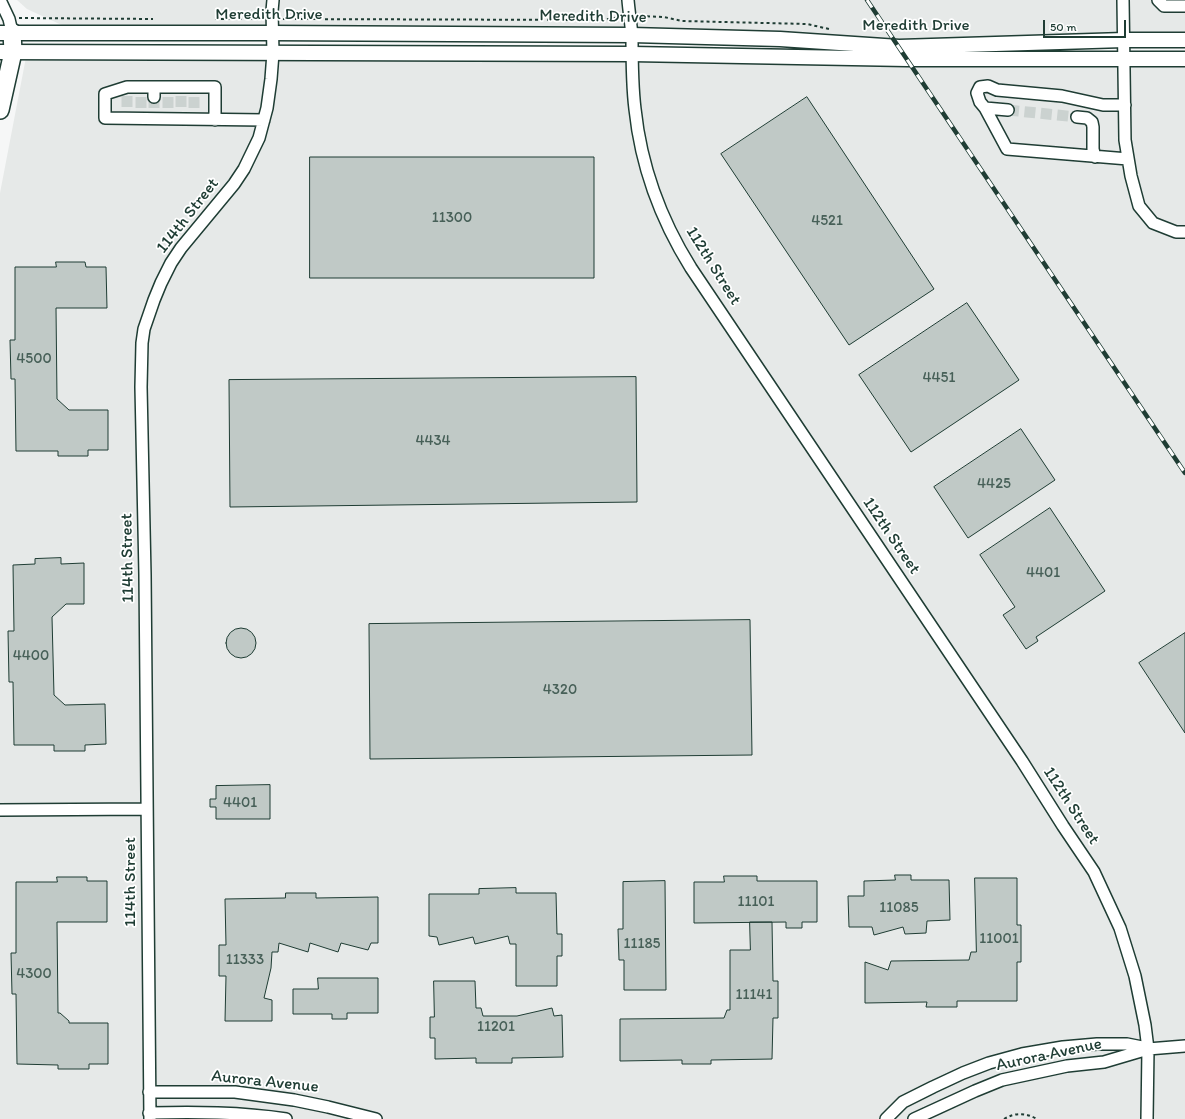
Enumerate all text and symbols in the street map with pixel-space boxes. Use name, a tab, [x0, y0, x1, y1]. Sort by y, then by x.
street label: Meredith Drive	[215, 5, 323, 25]
street label: Meredith Drive	[539, 6, 647, 28]
scale bar	[1045, 12, 1128, 38]
street label: Meredith Drive	[862, 16, 970, 36]
text: 50 m	[1050, 20, 1076, 34]
street label: 114th Street	[152, 174, 224, 258]
house number: 11300	[432, 209, 472, 227]
house number: 4521	[811, 212, 843, 230]
street label: 112th Street	[681, 223, 745, 309]
house number: 4500	[16, 350, 52, 368]
house number: 4451	[923, 369, 955, 387]
house number: 4434	[415, 432, 451, 450]
house number: 4425	[977, 475, 1011, 493]
street label: 112th Street	[858, 494, 924, 578]
street label: 114th Street	[117, 513, 139, 603]
house number: 4401	[1026, 564, 1060, 582]
house number: 4400	[13, 647, 49, 665]
house number: 4320	[543, 681, 577, 699]
street label: 112th Street	[1038, 763, 1104, 849]
house number: 4401	[223, 794, 257, 812]
street label: 114th Street	[121, 837, 141, 927]
house number: 11101	[737, 893, 775, 911]
house number: 11085	[879, 899, 919, 917]
house number: 11001	[979, 930, 1019, 948]
house number: 11185	[624, 935, 660, 953]
house number: 11333	[226, 951, 264, 969]
house number: 4300	[16, 965, 52, 983]
house number: 11141	[736, 986, 772, 1004]
house number: 11201	[477, 1018, 515, 1036]
street label: Aurora Avenue	[994, 1034, 1104, 1076]
street label: Aurora Avenue	[210, 1066, 320, 1098]

